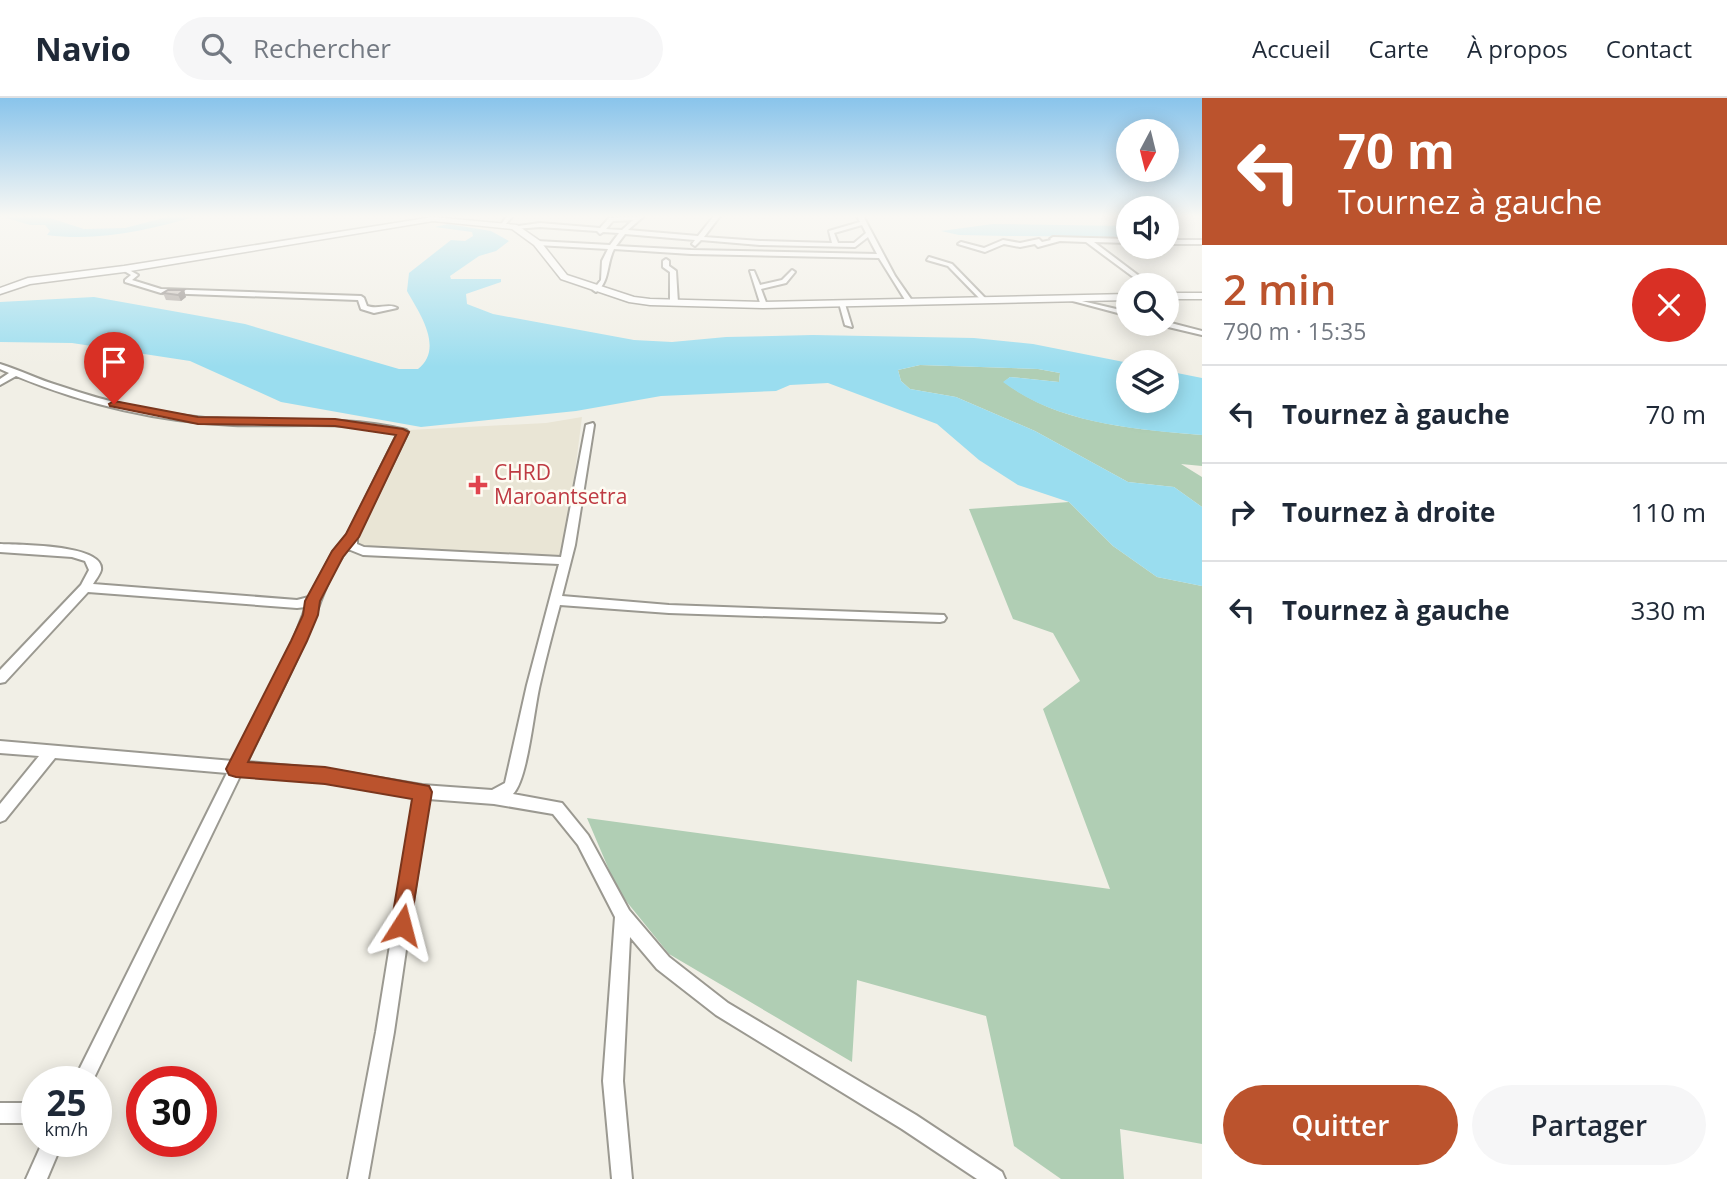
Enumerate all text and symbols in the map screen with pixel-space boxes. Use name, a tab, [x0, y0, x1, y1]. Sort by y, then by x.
search box	[173, 17, 663, 80]
text: Navio	[35, 26, 131, 71]
icon: search	[197, 29, 235, 67]
text: Rechercher	[253, 30, 391, 66]
text: Accueil	[1252, 32, 1331, 65]
text: Carte	[1369, 32, 1429, 65]
text: À propos	[1467, 32, 1568, 65]
text: Contact	[1606, 32, 1692, 65]
text: 70 m	[1338, 117, 1455, 183]
north arrow	[1116, 119, 1180, 182]
map controls	[1116, 119, 1179, 413]
icon: left	[1223, 126, 1314, 217]
text: Tournez à gauche	[1338, 180, 1602, 223]
button: sound	[1116, 196, 1179, 259]
text: 2 min	[1223, 260, 1336, 317]
button: close	[1632, 268, 1706, 342]
button: search	[1116, 273, 1179, 336]
text: 790 m · 15:35	[1223, 315, 1366, 347]
pin	[84, 332, 144, 404]
icon: arrive	[95, 343, 133, 381]
button: layers	[1116, 350, 1179, 413]
icon: left	[1223, 395, 1261, 433]
text: Tournez à gauche	[1282, 396, 1510, 432]
text: 70 m	[1645, 396, 1706, 432]
place label: CHRD Maroantsetra	[494, 458, 627, 510]
marker: CHRD Maroantsetra	[468, 475, 488, 495]
icon: right	[1223, 493, 1261, 531]
text: Tournez à droite	[1282, 494, 1495, 530]
text: 110 m	[1631, 494, 1706, 530]
icon: left	[1223, 591, 1261, 629]
text: Tournez à gauche	[1282, 592, 1510, 628]
text: 330 m	[1631, 592, 1706, 628]
position arrow	[365, 888, 439, 962]
speed limit sign: 30	[126, 1066, 217, 1157]
text: 25	[46, 1079, 87, 1126]
button: Quitter	[1223, 1085, 1458, 1165]
button: Partager	[1472, 1085, 1706, 1165]
text: km/h	[45, 1117, 88, 1141]

